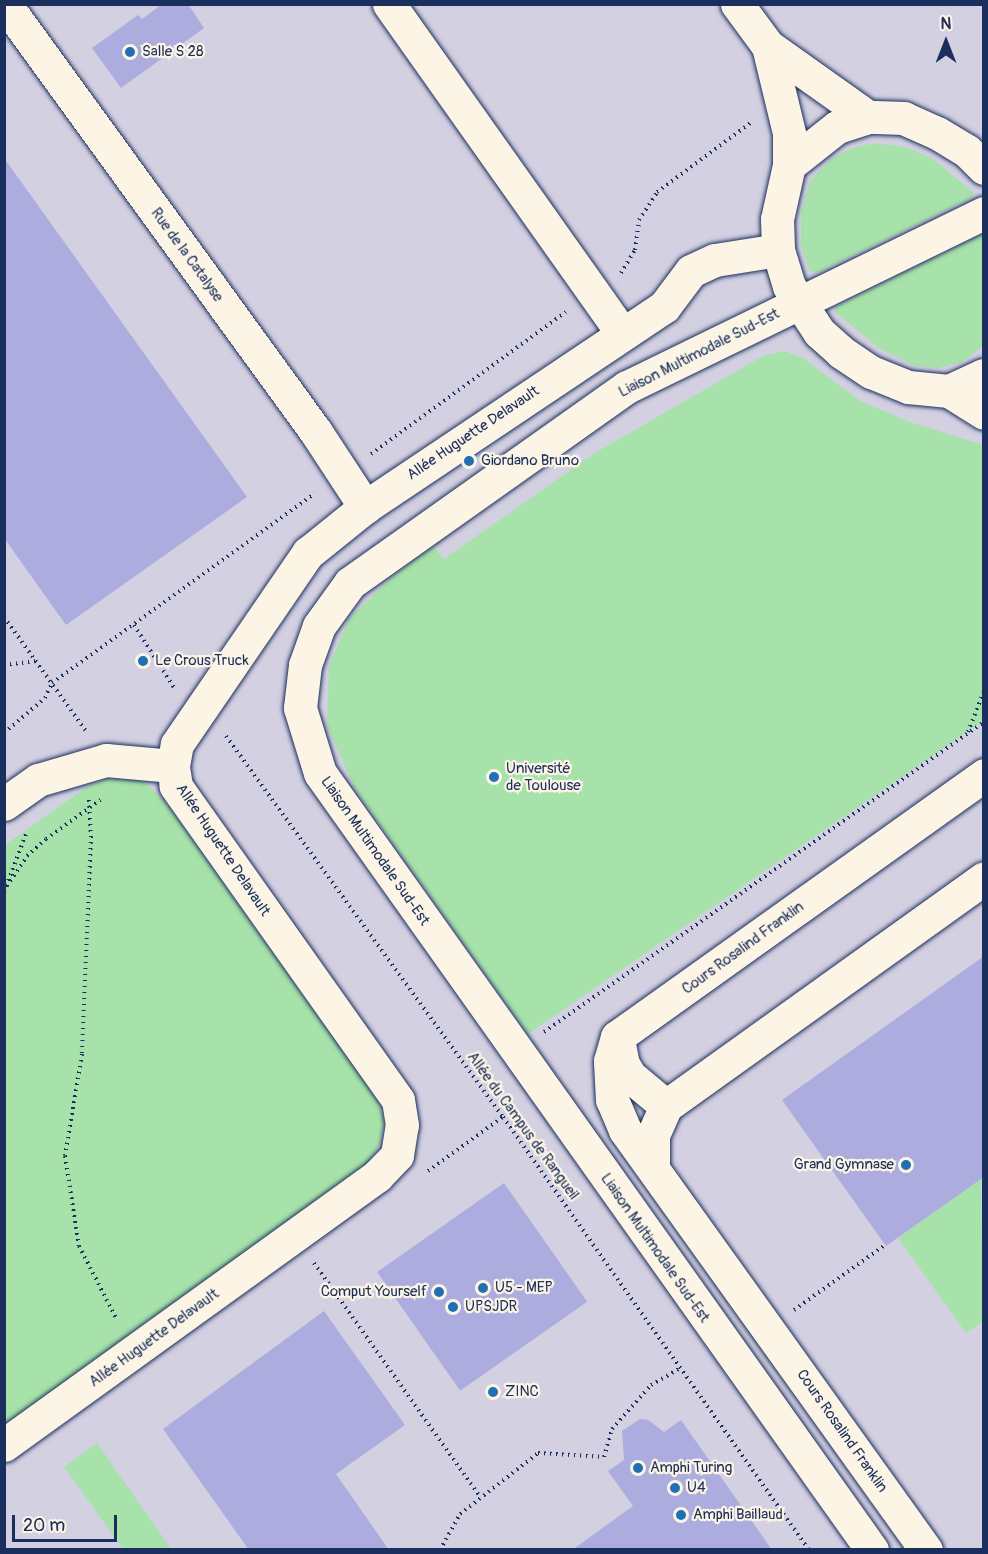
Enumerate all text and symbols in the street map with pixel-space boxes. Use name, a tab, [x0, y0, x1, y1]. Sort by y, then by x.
north arrow	[916, 12, 976, 72]
text: N	[941, 14, 951, 34]
place label: Salle S 28	[142, 43, 203, 61]
marker: Salle S 28	[123, 45, 137, 59]
street label: Rue de la Catalyse	[147, 205, 227, 305]
street label: Liaison Multimodale Sud-Est	[616, 305, 782, 401]
street label: Allée Huguette Delavault	[403, 382, 543, 484]
place label: Giordano Bruno	[481, 452, 579, 470]
marker: Giordano Bruno	[462, 454, 476, 468]
place label: Le Crous Truck	[155, 652, 249, 670]
marker: Le Crous Truck	[136, 654, 150, 668]
place label: Université de Toulouse	[506, 759, 581, 794]
marker: Université de Toulouse	[487, 770, 501, 784]
street label: Liaison Multimodale Sud-Est	[317, 773, 433, 929]
street label: Allée Huguette Delavault	[172, 780, 274, 920]
street label: Cours Rosalind Franklin	[679, 898, 807, 998]
street label: Allée du Campus de Rangueil	[463, 1049, 583, 1203]
place label: Grand Gymnase	[794, 1156, 894, 1174]
marker: Grand Gymnase	[899, 1158, 913, 1172]
street label: Liaison Multimodale Sud-Est	[597, 1170, 713, 1326]
place label: U5 - MEP	[495, 1279, 553, 1297]
marker: U5 - MEP	[476, 1281, 490, 1295]
place label: Comput Yourself	[321, 1283, 427, 1301]
street label: Allée Huguette Delavault	[86, 1285, 222, 1391]
marker: Comput Yourself	[432, 1285, 446, 1299]
place label: UPSJDR	[465, 1298, 517, 1316]
marker: UPSJDR	[446, 1300, 460, 1314]
street label: Cours Rosalind Franklin	[793, 1366, 891, 1496]
place label: ZINC	[505, 1383, 539, 1401]
marker: ZINC	[486, 1385, 500, 1399]
place label: Amphi Turing	[650, 1459, 732, 1477]
marker: Amphi Turing	[631, 1461, 645, 1475]
place label: U4	[687, 1479, 706, 1497]
marker: U4	[668, 1481, 682, 1495]
scale bar	[15, 1503, 120, 1541]
place label: Amphi Baillaud	[693, 1506, 783, 1524]
marker: Amphi Baillaud	[674, 1508, 688, 1522]
text: 20 m	[23, 1514, 65, 1537]

